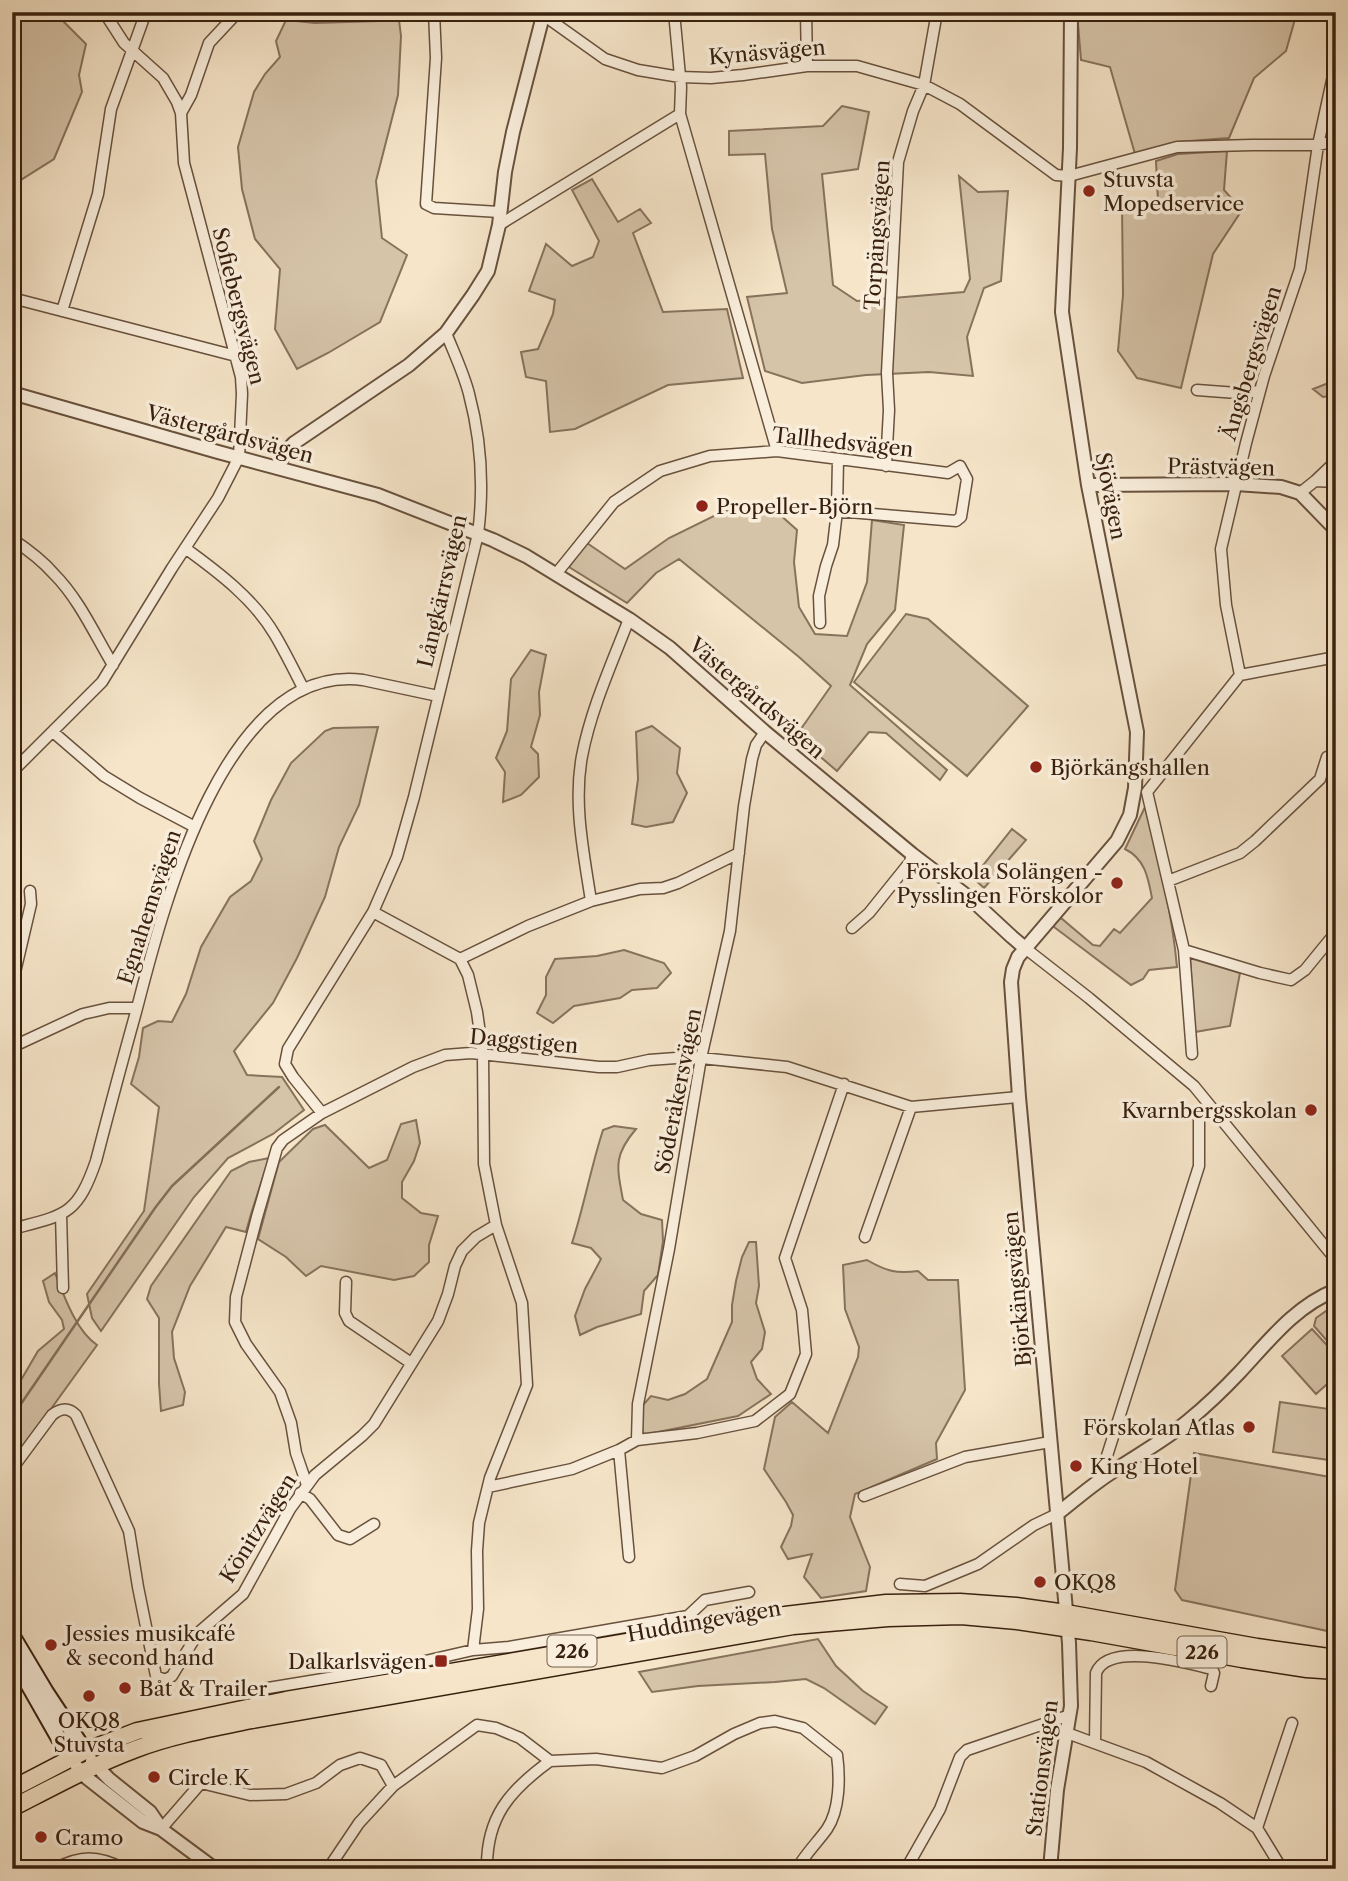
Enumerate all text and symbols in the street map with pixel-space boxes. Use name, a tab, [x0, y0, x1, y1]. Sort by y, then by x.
street label: Kynäsvägen	[708, 34, 826, 70]
street label: Torpängsvägen	[859, 159, 895, 311]
place label: Stuvsta Mopedservice	[1103, 167, 1244, 216]
marker: Stuvsta Mopedservice	[1081, 183, 1097, 199]
street label: Sofiebergsvägen	[207, 225, 271, 387]
street label: Ängsbergsvägen	[1215, 283, 1286, 444]
street label: Västergårdsvägen	[143, 399, 316, 468]
street label: Tallhedsvägen	[771, 422, 915, 462]
street label: Sjövägen	[1090, 450, 1132, 542]
street label: Prästvägen	[1167, 454, 1275, 480]
place label: Propeller-Björn	[716, 494, 873, 519]
marker: Propeller-Björn	[694, 498, 710, 514]
street label: Långkärrsvägen	[412, 512, 472, 670]
street label: Västergårdsvägen	[683, 631, 830, 764]
place label: Björkängshallen	[1050, 755, 1210, 780]
marker: Björkängshallen	[1028, 759, 1044, 775]
street label: Egnahemsvägen	[112, 827, 186, 987]
place label: Förskola Solängen - Pysslingen Förskolor	[896, 859, 1103, 908]
marker: Förskola Solängen - Pysslingen Förskolor	[1109, 875, 1125, 891]
street label: Söderåkersvägen	[650, 1006, 706, 1176]
street label: Daggstigen	[469, 1024, 579, 1058]
place label: Kvarnbergsskolan	[1122, 1098, 1297, 1123]
marker: Kvarnbergsskolan	[1303, 1102, 1319, 1118]
street label: Björkängsvägen	[998, 1210, 1036, 1368]
place label: Förskolan Atlas	[1083, 1415, 1235, 1440]
marker: Förskolan Atlas	[1241, 1419, 1257, 1435]
place label: King Hotel	[1090, 1454, 1198, 1479]
marker: King Hotel	[1068, 1458, 1084, 1474]
street label: Könitzvägen	[215, 1469, 301, 1587]
place label: OKQ8	[1054, 1570, 1116, 1595]
marker: OKQ8	[1032, 1574, 1048, 1590]
street label: Huddingevägen	[625, 1595, 783, 1647]
place label: Jessies musikcafé & second hand	[62, 1621, 236, 1670]
road number: 226	[548, 1636, 596, 1666]
road number: 226	[1178, 1636, 1226, 1668]
marker: Jessies musikcafé & second hand	[43, 1637, 59, 1653]
place label: Dalkarlsvägen	[288, 1649, 427, 1674]
marker: Dalkarlsvägen	[433, 1653, 449, 1669]
place label: Båt & Trailer	[139, 1676, 267, 1701]
marker: Båt & Trailer	[117, 1680, 133, 1696]
marker: OKQ8 Stuvsta	[81, 1688, 97, 1704]
street label: Stationsvägen	[1021, 1698, 1063, 1838]
place label: OKQ8 Stuvsta	[53, 1708, 126, 1757]
place label: Circle K	[168, 1765, 251, 1790]
marker: Circle K	[146, 1769, 162, 1785]
place label: Cramo	[55, 1825, 123, 1850]
marker: Cramo	[33, 1829, 49, 1845]

